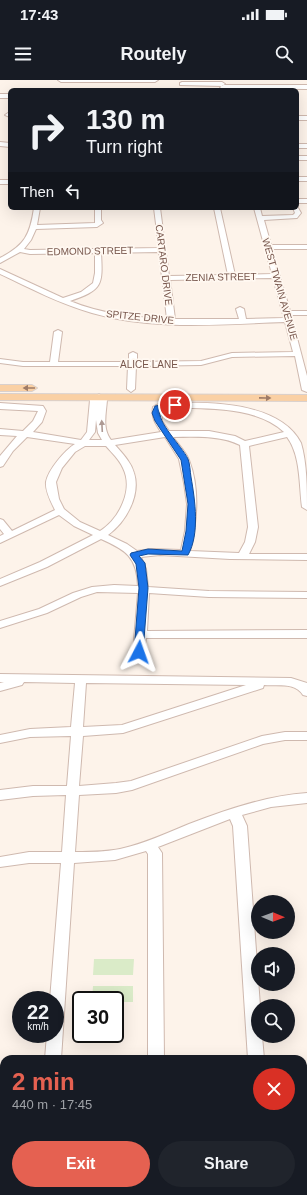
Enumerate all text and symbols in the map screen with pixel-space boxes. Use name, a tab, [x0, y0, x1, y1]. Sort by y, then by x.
text: 17:43	[20, 6, 58, 23]
icon: menu	[12, 43, 34, 65]
icon: search	[273, 43, 295, 65]
text: Routely	[120, 44, 187, 64]
icon: right	[20, 104, 72, 156]
text: 130 m	[86, 104, 165, 135]
text: Turn right	[86, 137, 162, 157]
icon: left	[62, 180, 84, 202]
text: Then	[20, 183, 54, 200]
street label: CARTARO DRIVE	[154, 224, 174, 306]
street label: WEST TWAIN AVENUE	[260, 237, 300, 342]
street label: EDMOND STREET	[47, 245, 133, 257]
street label: ZENIA STREET	[185, 271, 257, 283]
street label: SPITZE DRIVE	[105, 308, 175, 326]
street label: ALICE LANE	[120, 359, 178, 370]
one-way arrow	[22, 385, 35, 391]
pin	[158, 388, 192, 422]
icon: arrive	[164, 394, 186, 416]
one-way arrow	[259, 394, 271, 401]
one-way arrow	[99, 419, 105, 432]
position arrow	[118, 631, 160, 673]
north arrow	[251, 895, 295, 939]
map controls	[251, 895, 295, 1043]
button: sound	[251, 947, 295, 991]
speed limit sign: 30	[72, 991, 124, 1043]
button: search	[251, 999, 295, 1043]
text: 22	[27, 1001, 49, 1023]
text: km/h	[27, 1021, 49, 1032]
text: 2 min	[12, 1068, 75, 1095]
button: close	[253, 1068, 295, 1110]
text: 440 m · 17:45	[12, 1097, 92, 1112]
button: Exit	[12, 1141, 150, 1187]
button: Share	[158, 1141, 295, 1187]

